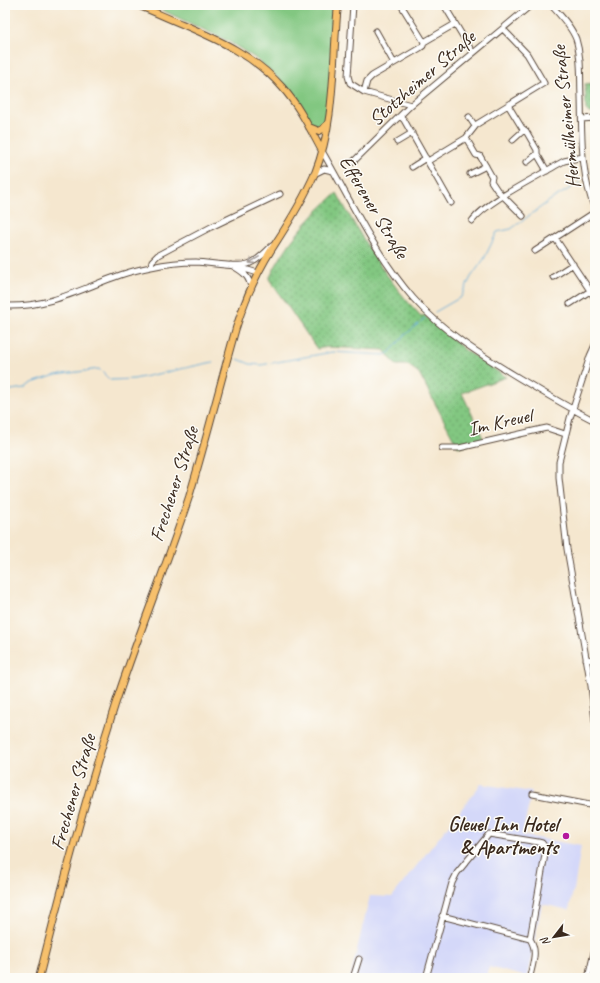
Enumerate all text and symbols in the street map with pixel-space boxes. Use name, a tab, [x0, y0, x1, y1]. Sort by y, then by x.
street label: Stotzheimer Straße	[363, 24, 482, 131]
street label: Hermülheimer Straße	[546, 43, 586, 190]
street label: Efferener Straße	[334, 151, 415, 264]
one-way arrow	[249, 256, 260, 265]
street label: Im Kreuel	[466, 402, 538, 441]
street label: Frechener Straße	[144, 422, 205, 545]
street label: Frechener Straße	[45, 730, 102, 853]
place label: Gleuel Inn Hotel & Apartments	[448, 812, 561, 860]
marker: Gleuel Inn Hotel & Apartments	[561, 831, 571, 841]
north arrow	[534, 917, 574, 957]
text: N	[537, 934, 553, 949]

